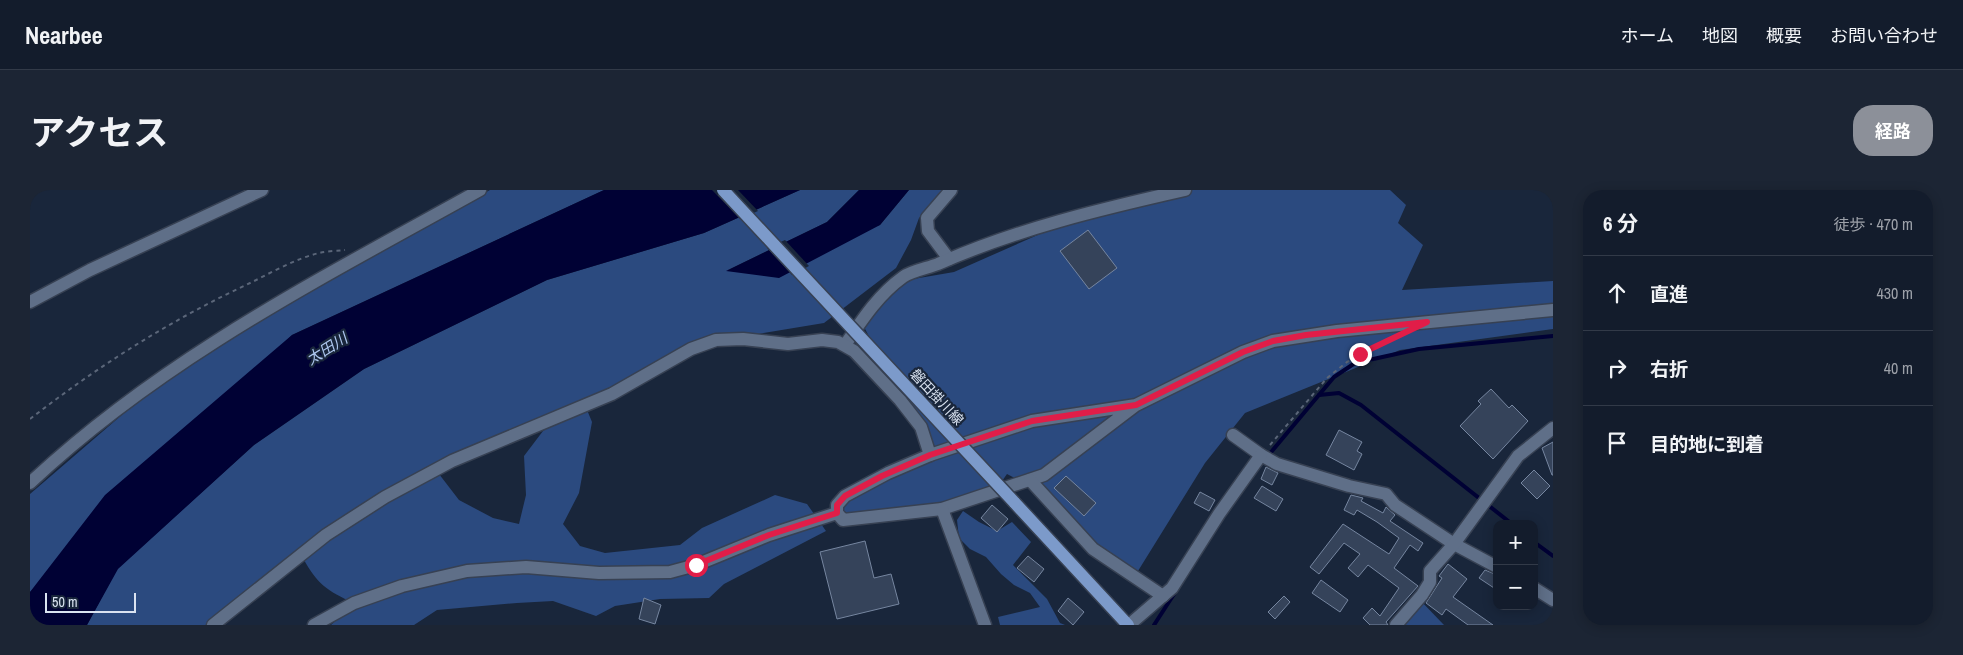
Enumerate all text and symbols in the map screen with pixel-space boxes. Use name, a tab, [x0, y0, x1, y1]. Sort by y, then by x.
text: Nearbee	[25, 19, 103, 51]
text: ホーム	[1621, 23, 1674, 48]
text: 地図	[1702, 23, 1738, 48]
text: 概要	[1766, 23, 1802, 48]
text: お問い合わせ	[1830, 23, 1938, 48]
button: 経路	[1853, 105, 1933, 156]
text: アクセス	[30, 109, 168, 156]
text: 6 分	[1603, 209, 1638, 238]
text: 徒歩 · 470 m	[1834, 213, 1913, 235]
icon: ahead	[1603, 279, 1631, 307]
text: 直進	[1650, 281, 1688, 307]
text: 430 m	[1877, 282, 1913, 304]
water label: 太田川	[302, 327, 353, 369]
route end	[1349, 343, 1372, 366]
icon: right	[1603, 354, 1631, 382]
text: 右折	[1650, 356, 1688, 382]
text: 40 m	[1884, 357, 1913, 379]
street label: 磐田掛川線	[907, 365, 967, 429]
icon: arrive	[1603, 429, 1631, 457]
text: 目的地に到着	[1650, 431, 1764, 457]
map controls	[1493, 520, 1538, 610]
button: +	[1493, 520, 1538, 565]
route start	[685, 554, 708, 577]
button: −	[1493, 565, 1538, 610]
scale bar	[45, 590, 136, 613]
text: 50 m	[52, 593, 78, 611]

